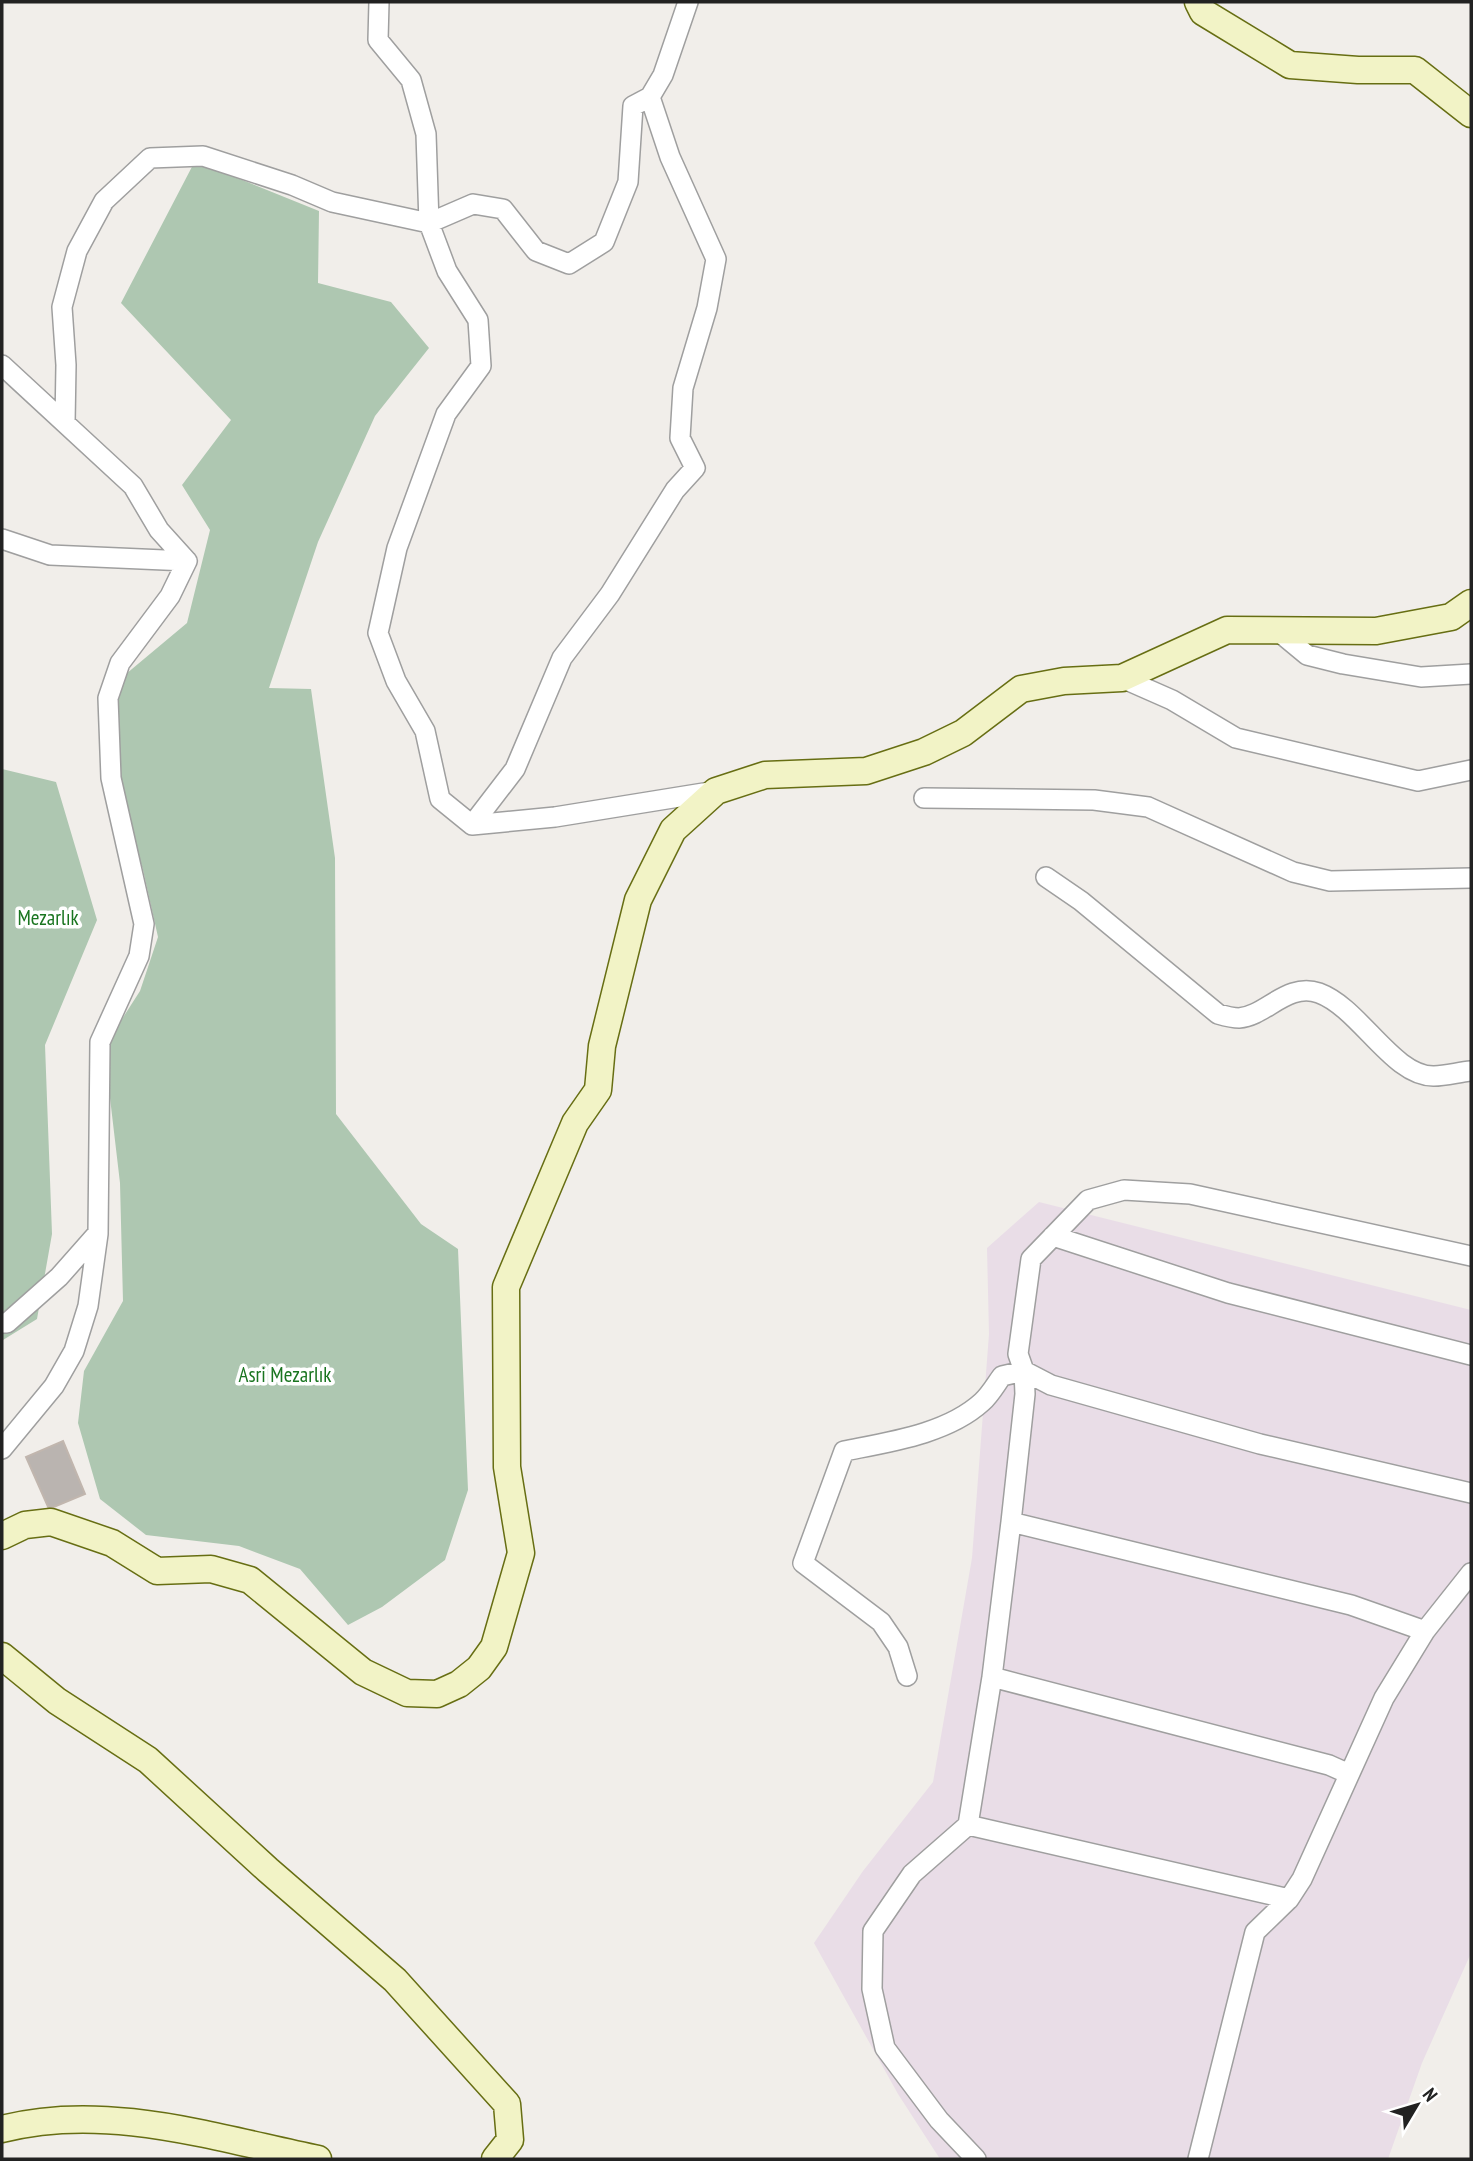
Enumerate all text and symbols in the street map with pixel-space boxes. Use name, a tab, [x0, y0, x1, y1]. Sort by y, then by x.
park label: Mezarlık	[17, 904, 79, 931]
park label: Asri Mezarlık	[239, 1361, 332, 1388]
north arrow	[1382, 2070, 1452, 2140]
text: N	[1418, 2083, 1443, 2106]

